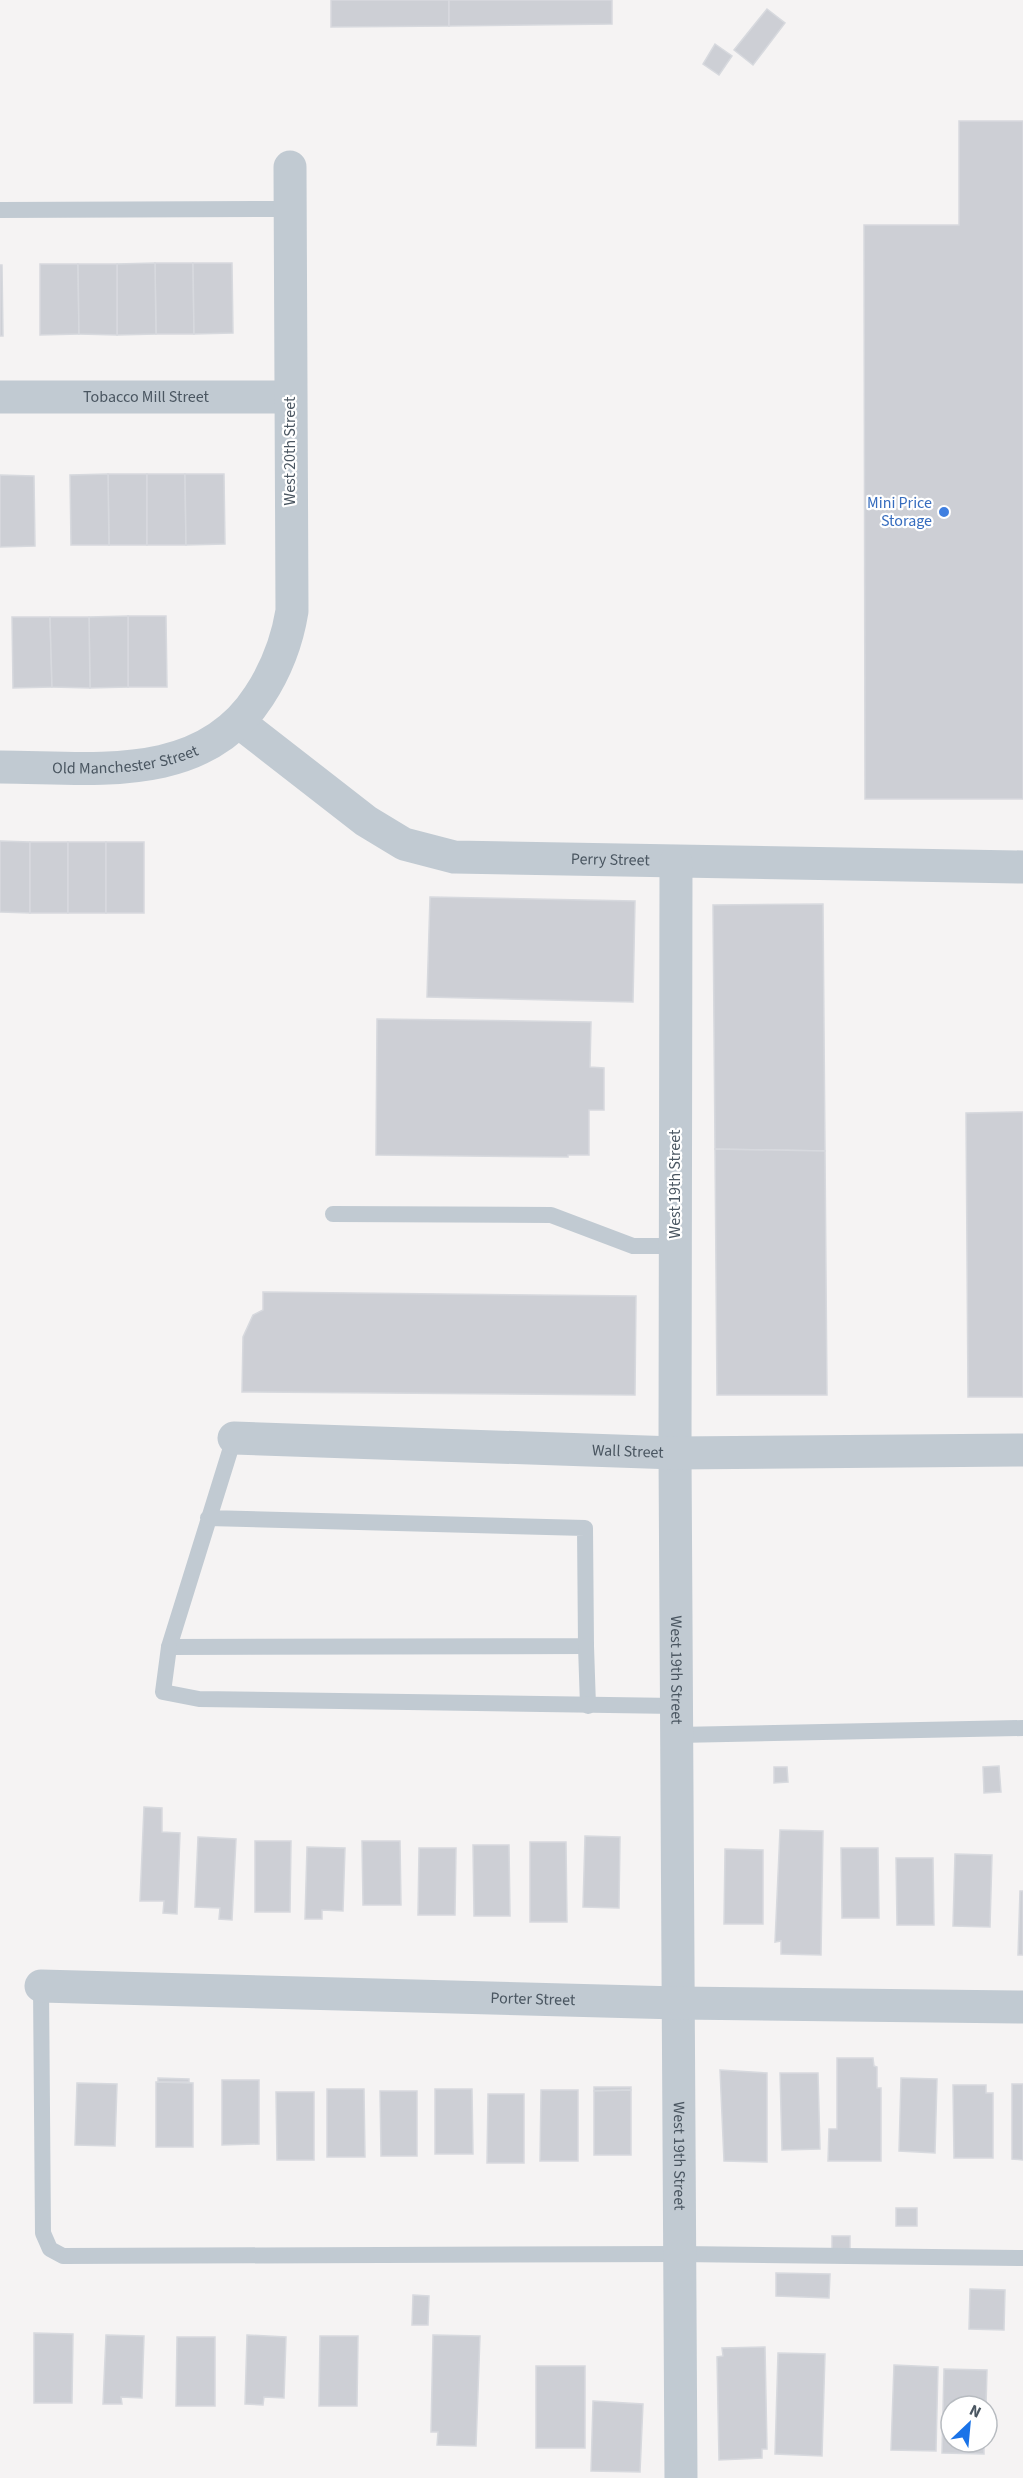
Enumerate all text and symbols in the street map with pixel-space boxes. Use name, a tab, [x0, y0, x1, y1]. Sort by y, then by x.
street label: Tobacco Mill Street	[83, 386, 210, 408]
street label: West 20th Street	[279, 396, 301, 505]
place label: Mini Price Storage	[867, 492, 932, 532]
marker: Mini Price Storage	[937, 505, 951, 519]
street label: Old Manchester Street	[52, 739, 202, 780]
street label: Perry Street	[571, 848, 651, 871]
street label: West 19th Street	[664, 1129, 686, 1238]
street label: Wall Street	[591, 1439, 665, 1464]
street label: West 19th Street	[665, 1615, 688, 1725]
street label: Porter Street	[490, 1987, 576, 2011]
street label: West 19th Street	[668, 2101, 690, 2211]
north arrow	[939, 2394, 999, 2454]
text: N	[966, 2399, 985, 2424]

